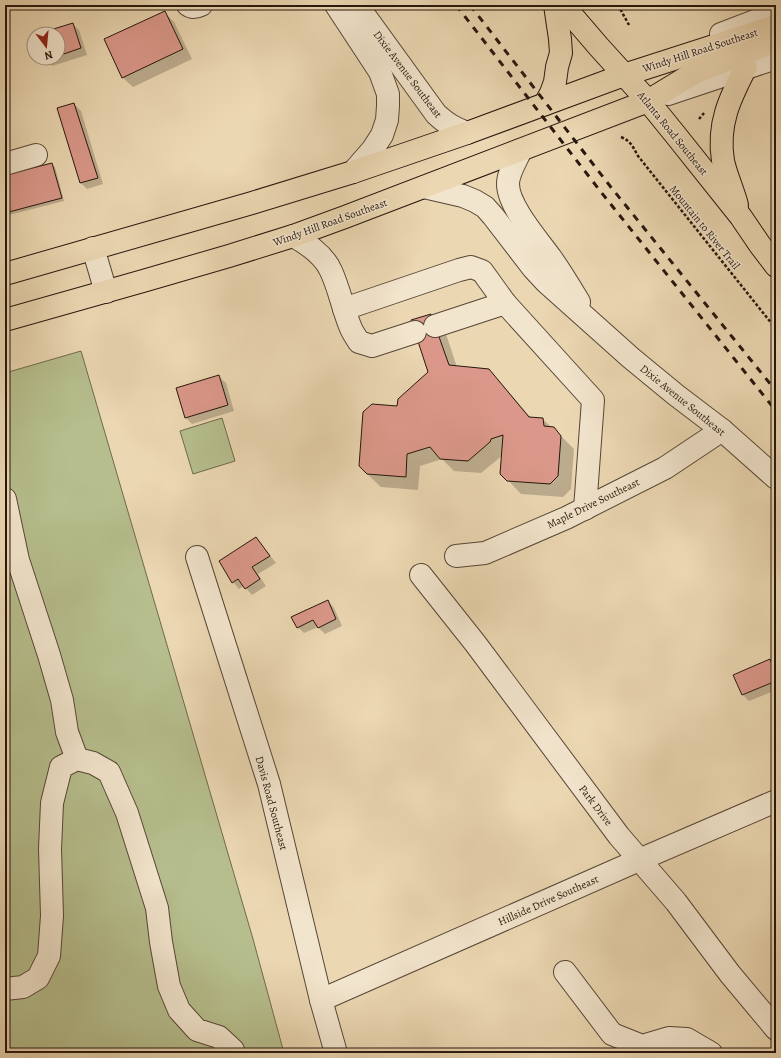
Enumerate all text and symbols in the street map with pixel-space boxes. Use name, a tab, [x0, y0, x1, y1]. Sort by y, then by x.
street label: Windy Hill Road Southeast	[640, 25, 760, 77]
north arrow	[26, 26, 66, 66]
street label: Dixie Avenue Southeast	[370, 28, 446, 121]
text: N	[43, 47, 55, 63]
street label: Atlanta Road Southeast	[633, 87, 712, 179]
street label: Mountain to River Trail	[666, 182, 743, 273]
street label: Windy Hill Road Southeast	[270, 195, 390, 250]
street label: Dixie Avenue Southeast	[637, 361, 729, 440]
street label: Maple Drive Southeast	[544, 474, 642, 532]
street label: Davis Road Southeast	[252, 754, 291, 852]
street label: Park Drive	[575, 782, 616, 829]
street label: Hillside Drive Southeast	[495, 871, 601, 929]

